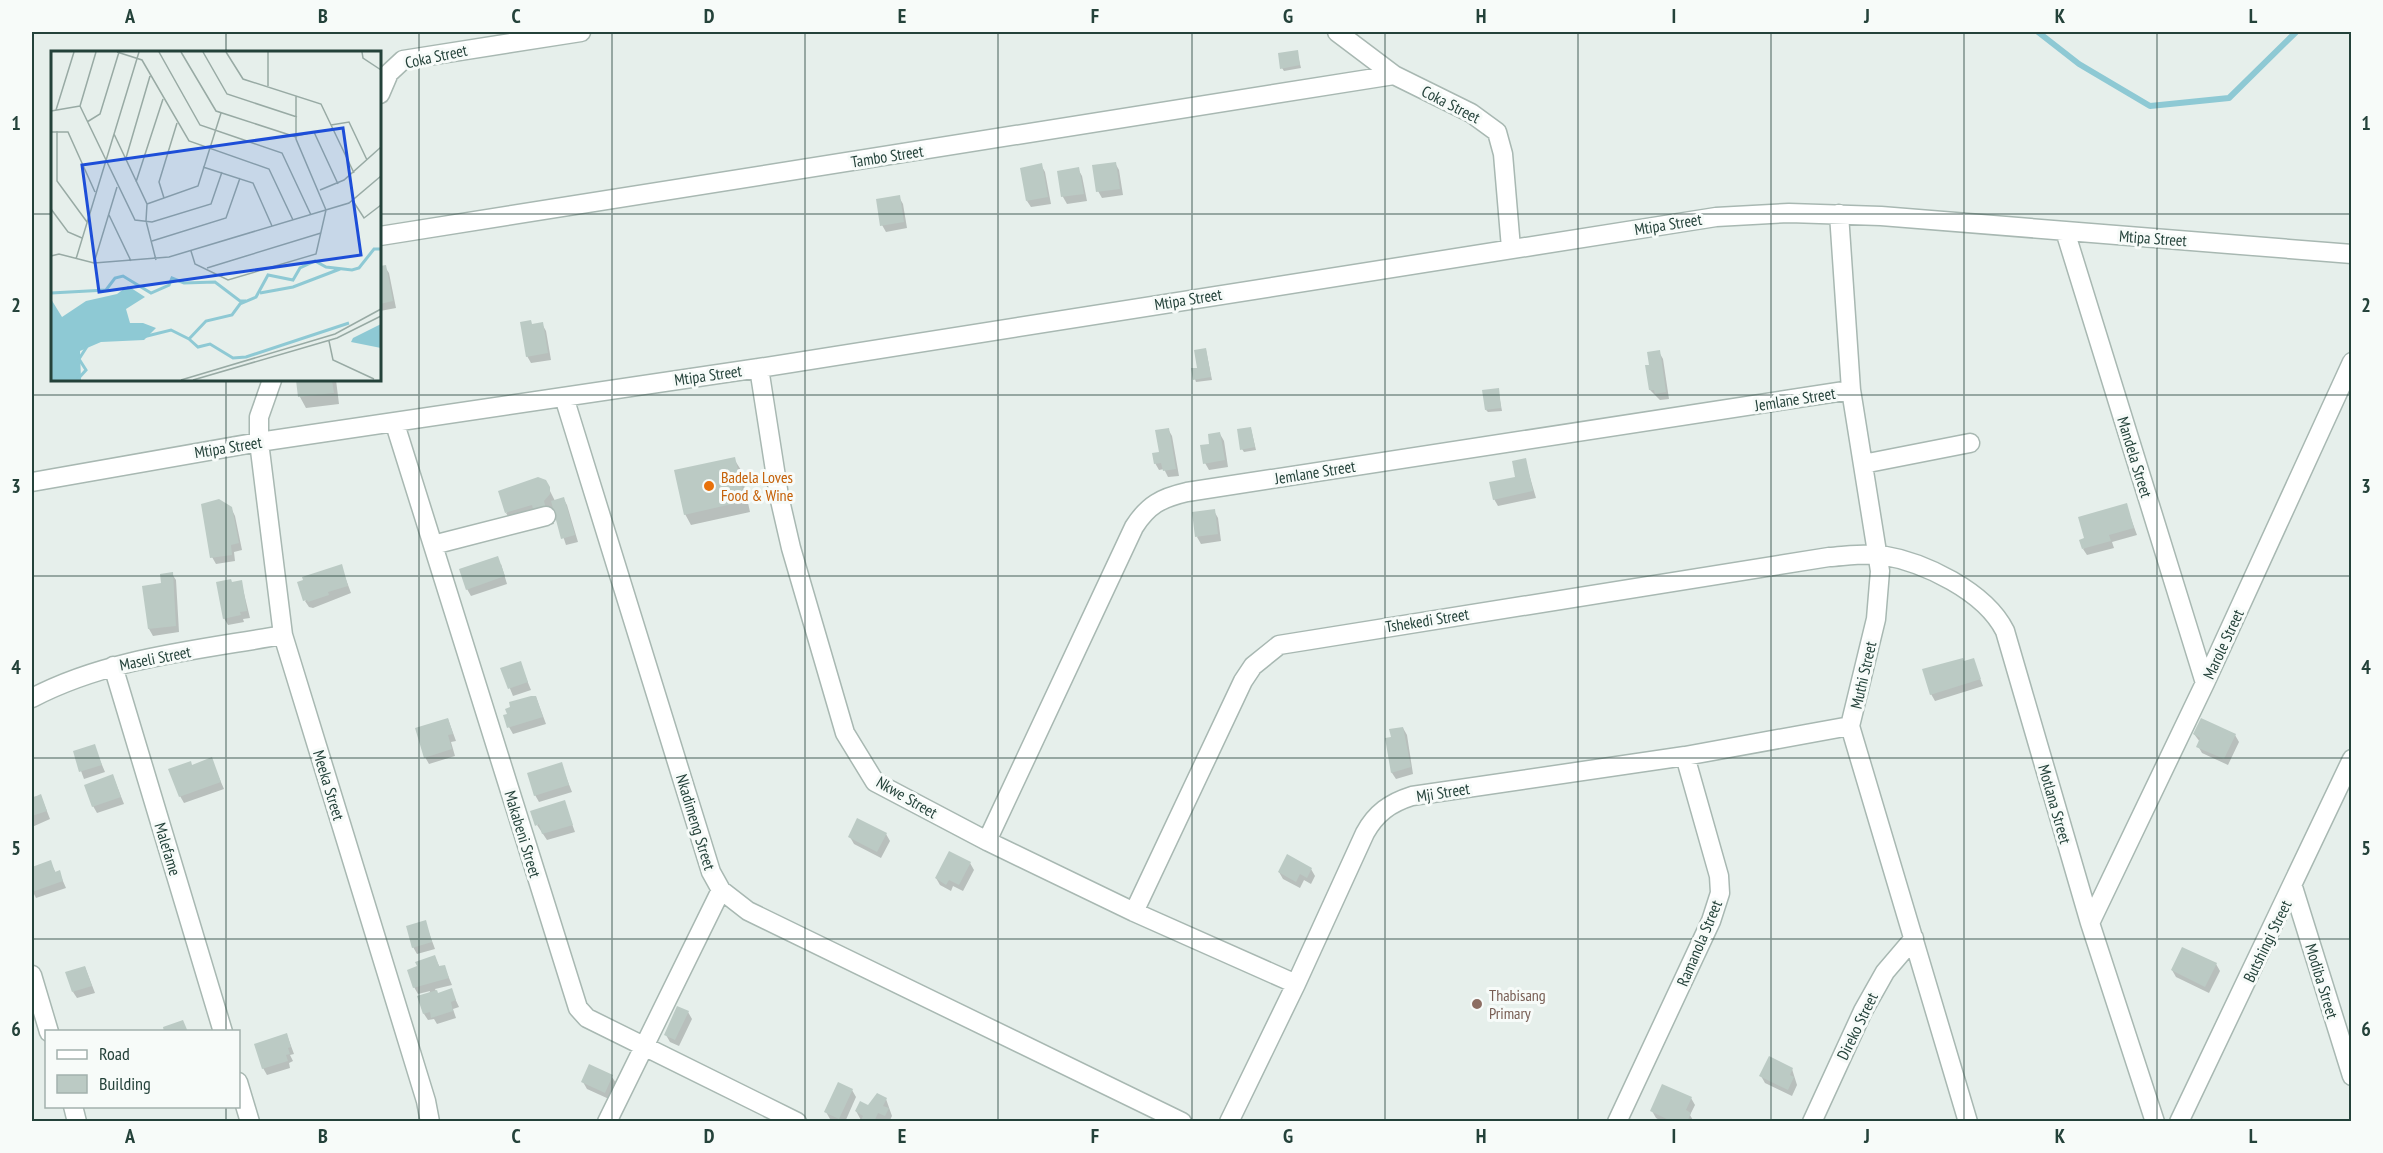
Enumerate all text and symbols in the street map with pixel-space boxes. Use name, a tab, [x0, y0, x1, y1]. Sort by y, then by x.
text: A	[124, 3, 136, 29]
text: B	[318, 3, 328, 29]
text: C	[511, 3, 521, 29]
text: D	[704, 3, 715, 29]
text: E	[898, 3, 906, 29]
text: F	[1091, 3, 1099, 29]
text: G	[1283, 3, 1293, 29]
text: H	[1476, 3, 1486, 29]
text: I	[1672, 3, 1676, 29]
text: J	[1863, 3, 1870, 29]
text: K	[2055, 3, 2066, 29]
text: L	[2249, 3, 2258, 29]
street label: Coka Street	[403, 40, 469, 72]
inset map	[51, 51, 381, 381]
street label: Coka Street	[1418, 81, 1484, 127]
text: 1	[11, 110, 21, 136]
text: 1	[2361, 110, 2371, 136]
street label: Tambo Street	[849, 140, 925, 172]
street label: Mtipa Street	[1633, 209, 1704, 239]
street label: Mtipa Street	[2118, 226, 2188, 250]
street label: Mtipa Street	[1153, 284, 1224, 314]
text: 2	[11, 292, 21, 318]
text: 2	[2361, 292, 2371, 318]
street label: Mtipa Street	[673, 360, 744, 390]
street label: Jemlane Street	[1752, 383, 1837, 415]
street label: Mandela Street	[2113, 414, 2157, 501]
street label: Mtipa Street	[193, 432, 264, 462]
street label: Jemlane Street	[1272, 456, 1357, 488]
place label: Badela Loves Food & Wine	[721, 467, 793, 505]
text: 3	[11, 473, 21, 499]
text: 3	[2361, 473, 2371, 499]
marker: Badela Loves Food & Wine	[702, 479, 716, 493]
street label: Tshekedi Street	[1384, 603, 1471, 636]
street label: Marole Street	[2198, 605, 2248, 682]
street label: Muthi Street	[1846, 639, 1881, 711]
street label: Maseli Street	[118, 641, 193, 675]
text: 4	[11, 654, 21, 680]
text: 4	[2361, 654, 2371, 680]
street label: Meeka Street	[309, 747, 349, 823]
street label: Motlana Street	[2034, 762, 2076, 847]
street label: Nkadimeng Street	[672, 772, 720, 873]
street label: Nkwe Street	[873, 772, 942, 823]
street label: Mji Street	[1415, 778, 1472, 806]
street label: Makabeni Street	[500, 788, 546, 880]
street label: Malefame	[150, 820, 186, 878]
text: 5	[11, 835, 21, 861]
text: 5	[2361, 835, 2371, 861]
street label: Ramanola Street	[1672, 896, 1726, 989]
street label: Butshingi Street	[2239, 896, 2296, 985]
street label: Modiba Street	[2301, 941, 2343, 1021]
place label: Thabisang Primary	[1489, 985, 1546, 1023]
street label: Direko Street	[1832, 989, 1882, 1063]
marker: Thabisang Primary	[1470, 997, 1484, 1011]
text: 6	[11, 1016, 21, 1042]
text: 6	[2361, 1016, 2371, 1042]
legend	[45, 1030, 240, 1108]
text: Road	[99, 1042, 130, 1065]
text: Building	[99, 1072, 151, 1095]
text: A	[124, 1123, 136, 1149]
text: B	[318, 1123, 328, 1149]
text: C	[511, 1123, 521, 1149]
text: D	[704, 1123, 715, 1149]
text: E	[898, 1123, 906, 1149]
text: F	[1091, 1123, 1099, 1149]
text: G	[1283, 1123, 1293, 1149]
text: H	[1476, 1123, 1486, 1149]
text: I	[1672, 1123, 1676, 1149]
text: J	[1863, 1123, 1870, 1149]
text: K	[2055, 1123, 2066, 1149]
text: L	[2249, 1123, 2258, 1149]

